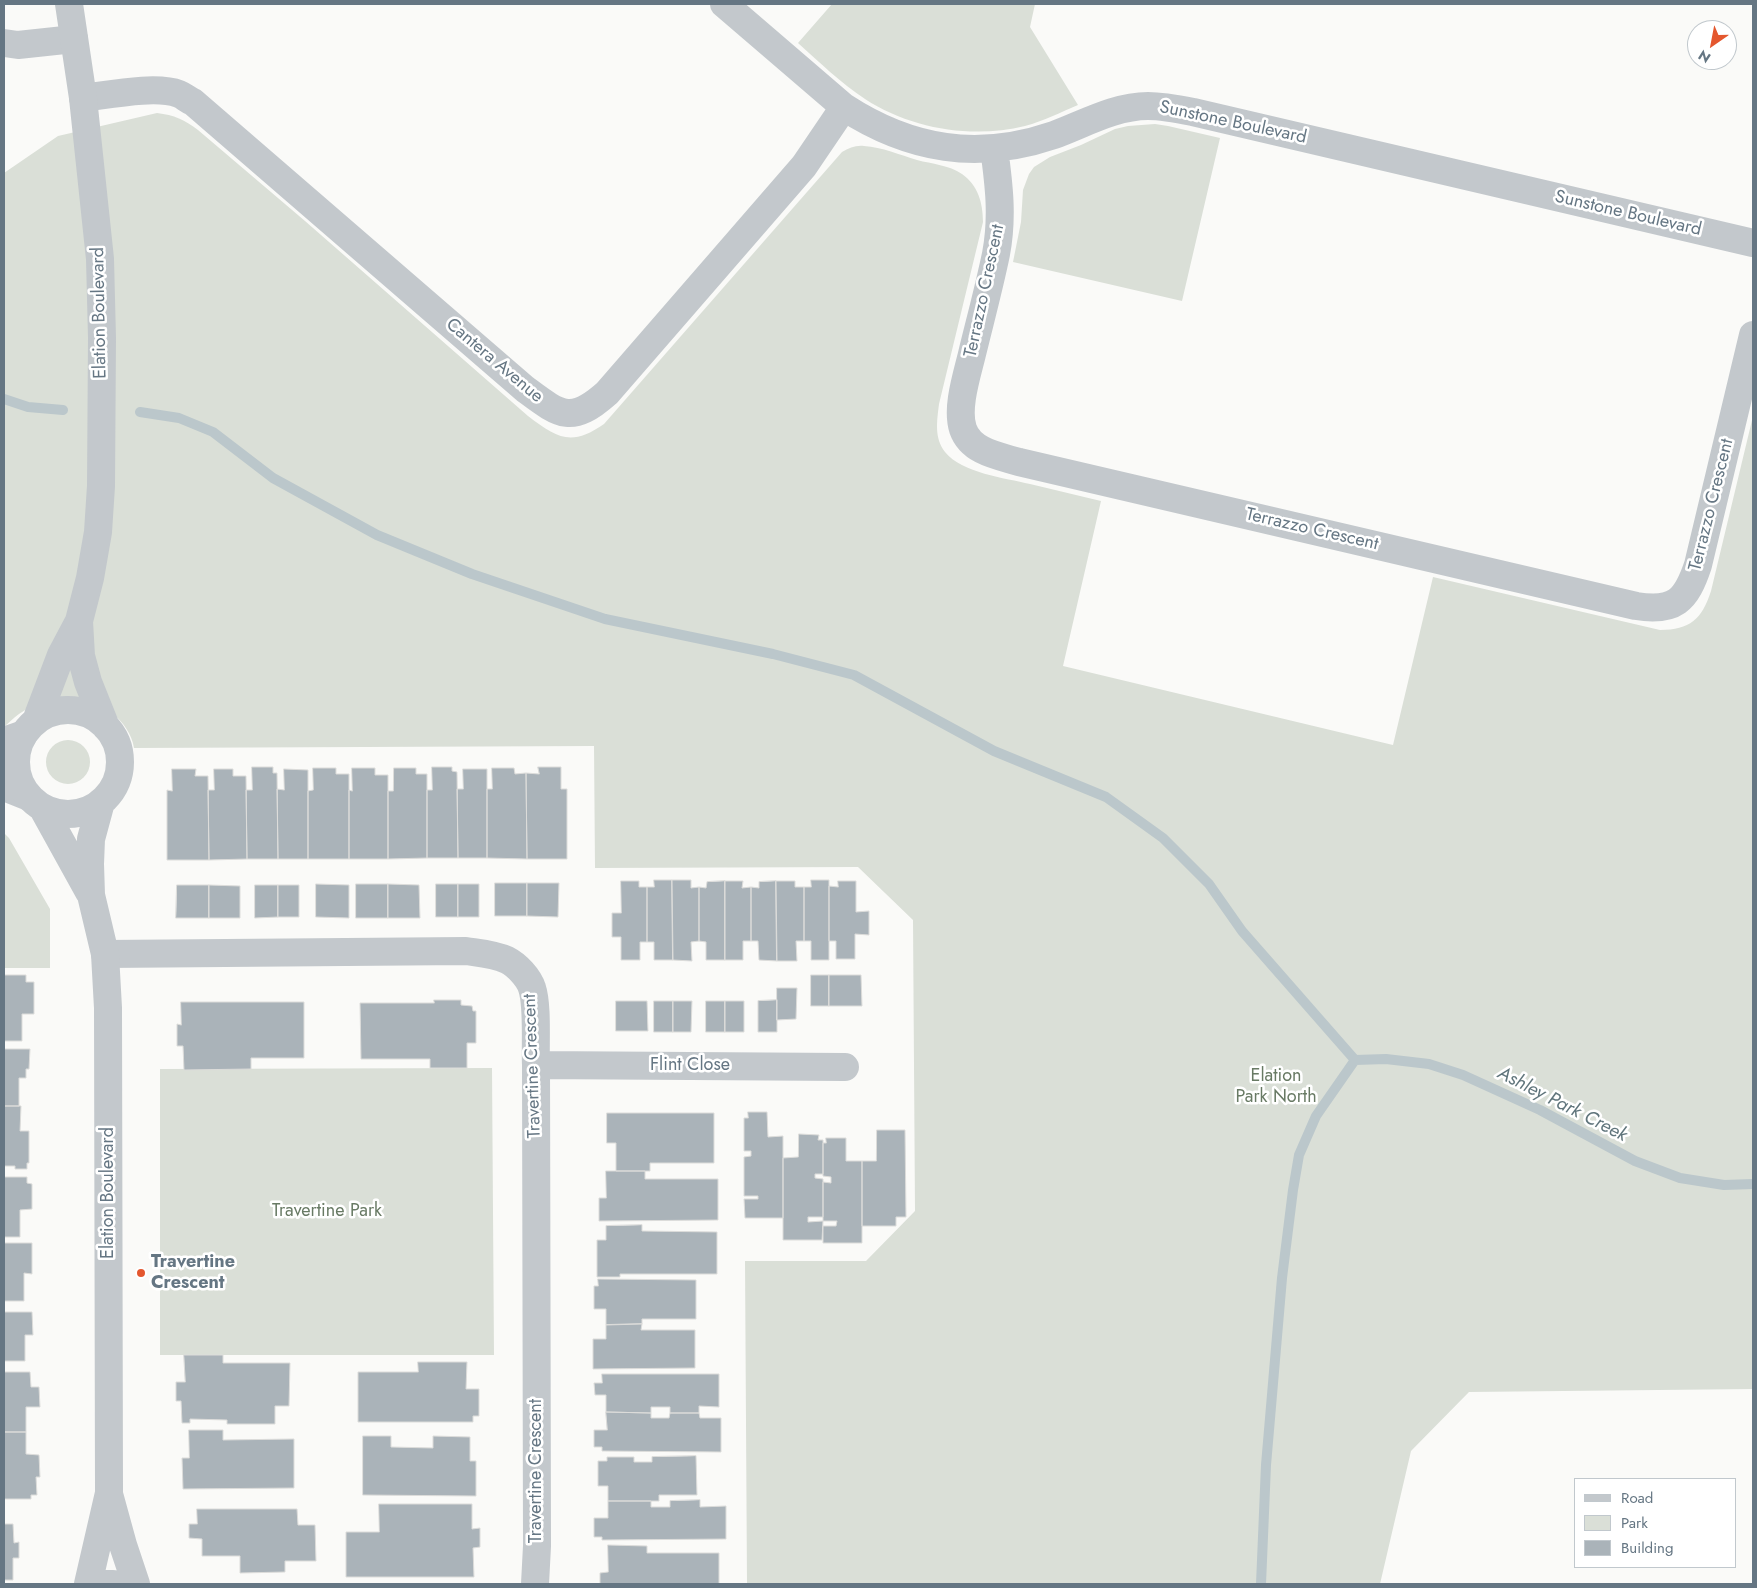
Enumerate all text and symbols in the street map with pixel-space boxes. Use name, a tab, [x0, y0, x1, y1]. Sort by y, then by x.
north arrow	[1687, 20, 1737, 70]
text: N	[1694, 45, 1714, 68]
street label: Sunstone Boulevard	[1158, 97, 1308, 149]
street label: Sunstone Boulevard	[1553, 187, 1703, 241]
street label: Terrazzo Crescent	[960, 223, 1010, 359]
street label: Elation Boulevard	[88, 247, 112, 379]
street label: Cantera Avenue	[441, 314, 547, 408]
street label: Terrazzo Crescent	[1685, 437, 1739, 573]
street label: Terrazzo Crescent	[1244, 504, 1380, 556]
street label: Travertine Crescent	[520, 994, 546, 1138]
street label: Flint Close	[650, 1055, 730, 1077]
water label: Ashley Park Creek	[1493, 1062, 1631, 1148]
park label: Elation Park North	[1235, 1066, 1317, 1108]
street label: Elation Boulevard	[98, 1127, 120, 1259]
park label: Travertine Park	[272, 1201, 382, 1223]
place label: Travertine Crescent	[151, 1252, 235, 1294]
marker: Travertine Crescent	[135, 1267, 147, 1279]
street label: Travertine Crescent	[526, 1399, 548, 1543]
legend	[1574, 1478, 1737, 1568]
text: Road	[1621, 1487, 1653, 1509]
text: Park	[1621, 1512, 1648, 1534]
text: Building	[1621, 1537, 1673, 1559]

